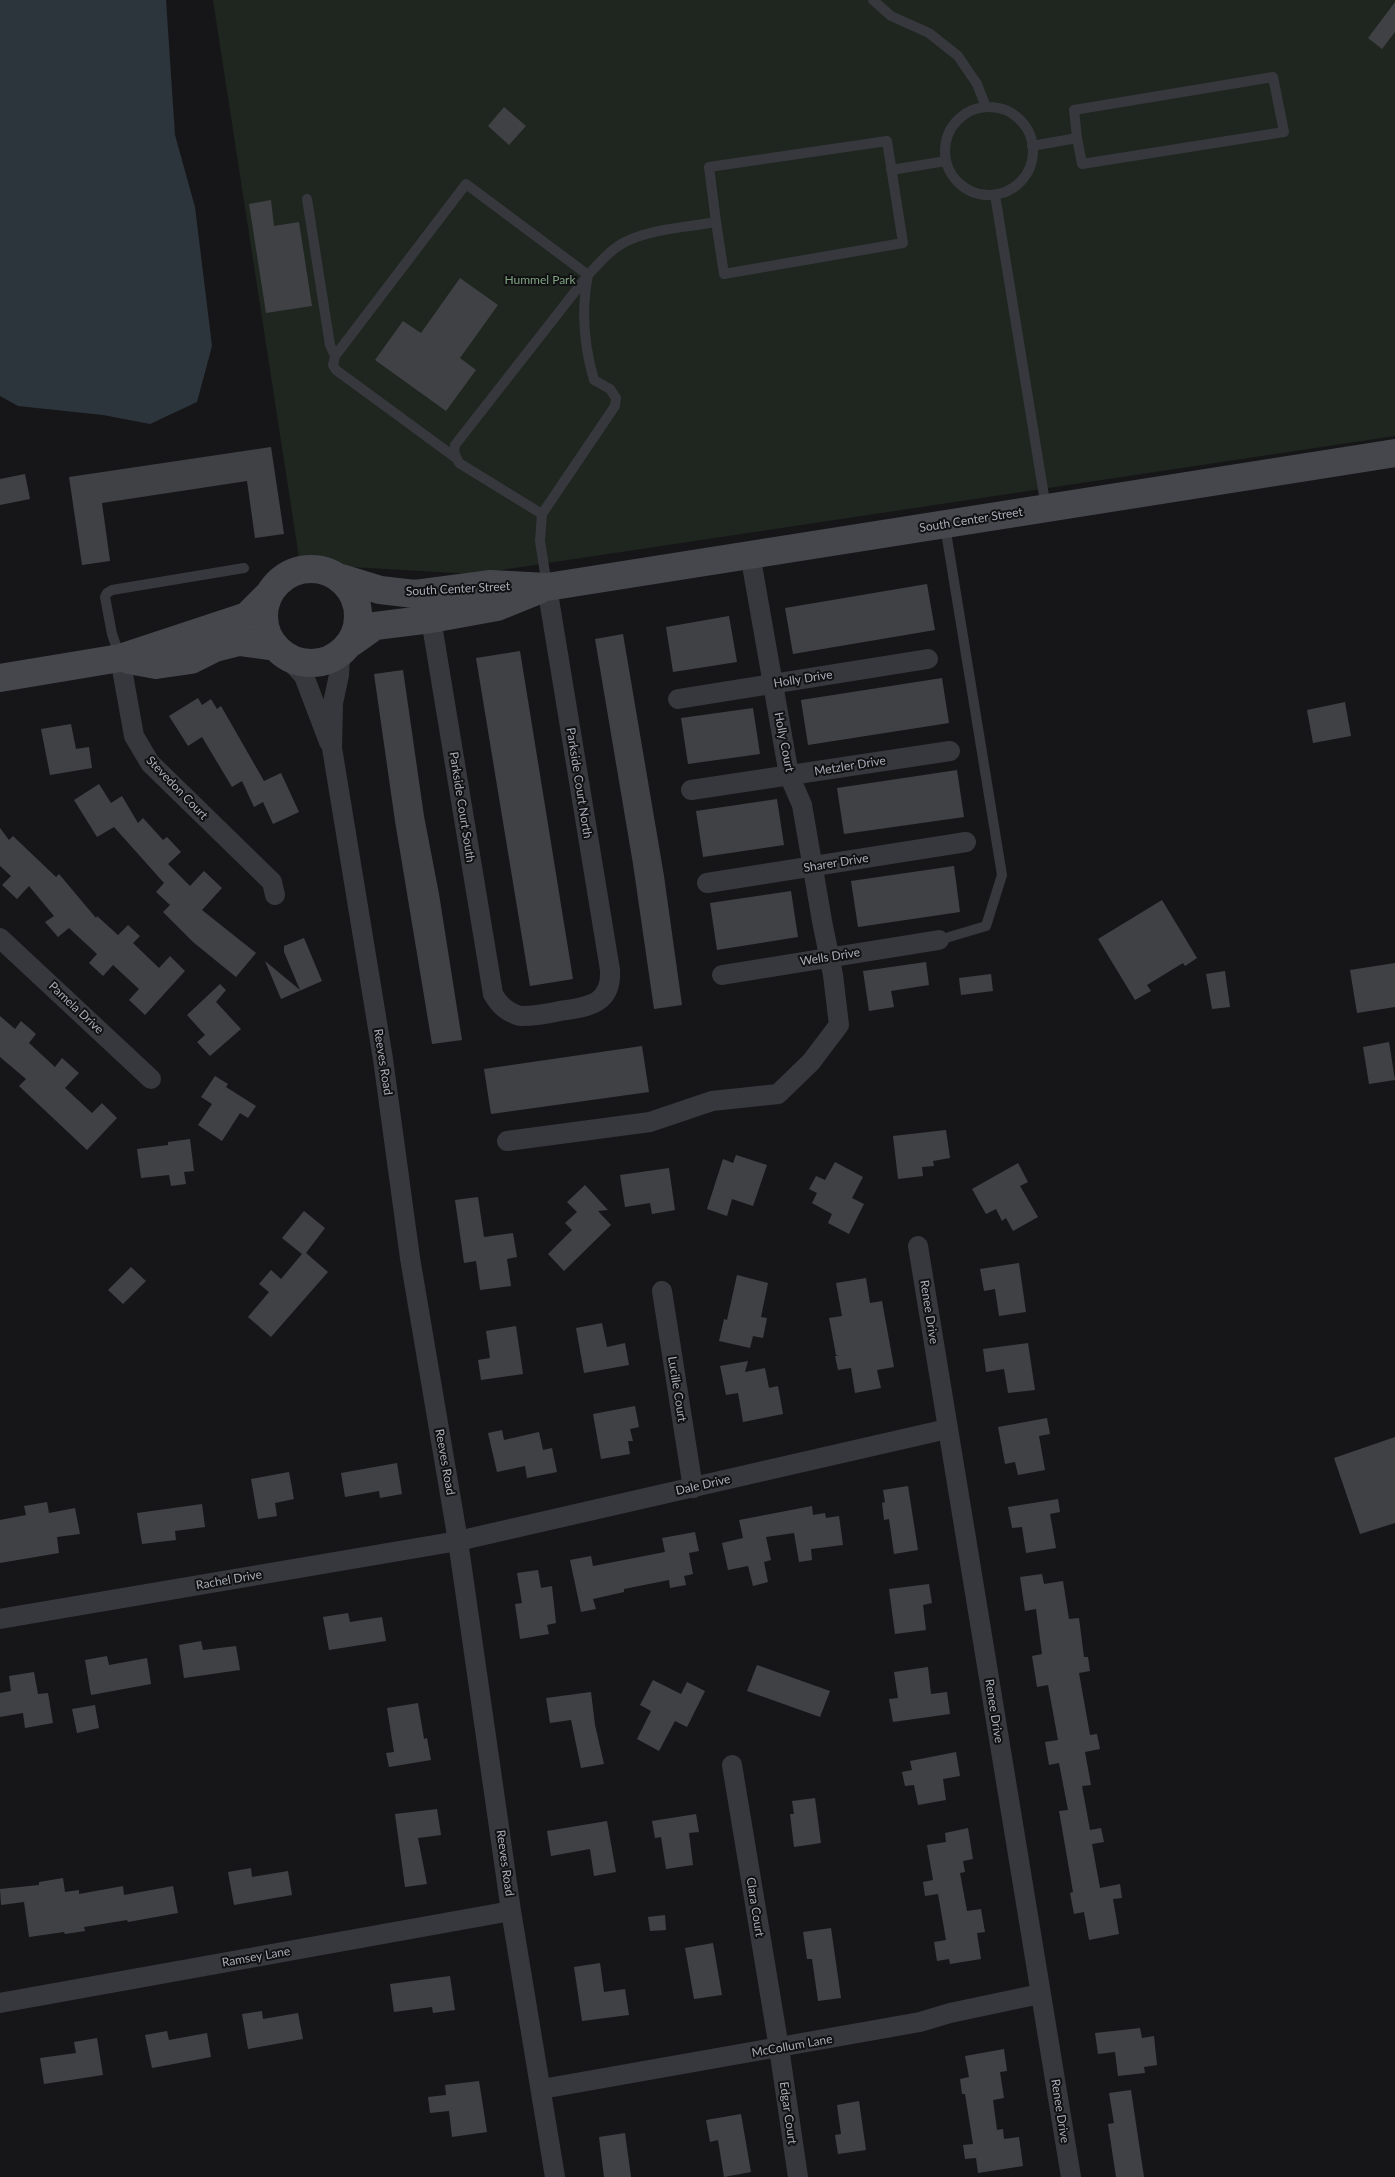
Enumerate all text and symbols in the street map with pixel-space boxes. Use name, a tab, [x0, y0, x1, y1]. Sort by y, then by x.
park label: Hummel Park	[504, 273, 576, 287]
street label: South Center Street	[918, 505, 1024, 535]
street label: South Center Street	[405, 579, 511, 599]
street label: Holly Drive	[773, 667, 833, 691]
street label: Holly Court	[771, 711, 797, 773]
street label: Parkside Court North	[563, 727, 595, 839]
street label: Parkside Court South	[446, 751, 478, 863]
street label: Stevedon Court	[143, 753, 211, 823]
street label: Metzler Drive	[813, 753, 887, 779]
street label: Sharer Drive	[802, 851, 870, 875]
street label: Wells Drive	[799, 945, 861, 969]
street label: Pamela Drive	[46, 979, 106, 1037]
street label: Reeves Road	[371, 1028, 395, 1096]
street label: Renee Drive	[917, 1279, 941, 1345]
street label: Lucille Court	[665, 1355, 689, 1423]
street label: Reeves Road	[432, 1428, 458, 1496]
street label: Dale Drive	[674, 1472, 732, 1498]
street label: Rachel Drive	[195, 1567, 263, 1593]
street label: Renee Drive	[982, 1678, 1006, 1744]
street label: Reeves Road	[493, 1829, 517, 1897]
street label: Clara Court	[743, 1876, 767, 1938]
street label: Ramsey Lane	[221, 1944, 291, 1970]
street label: McCollum Lane	[751, 2032, 833, 2060]
street label: Renee Drive	[1048, 2078, 1072, 2144]
street label: Edgar Court	[776, 2081, 800, 2145]

